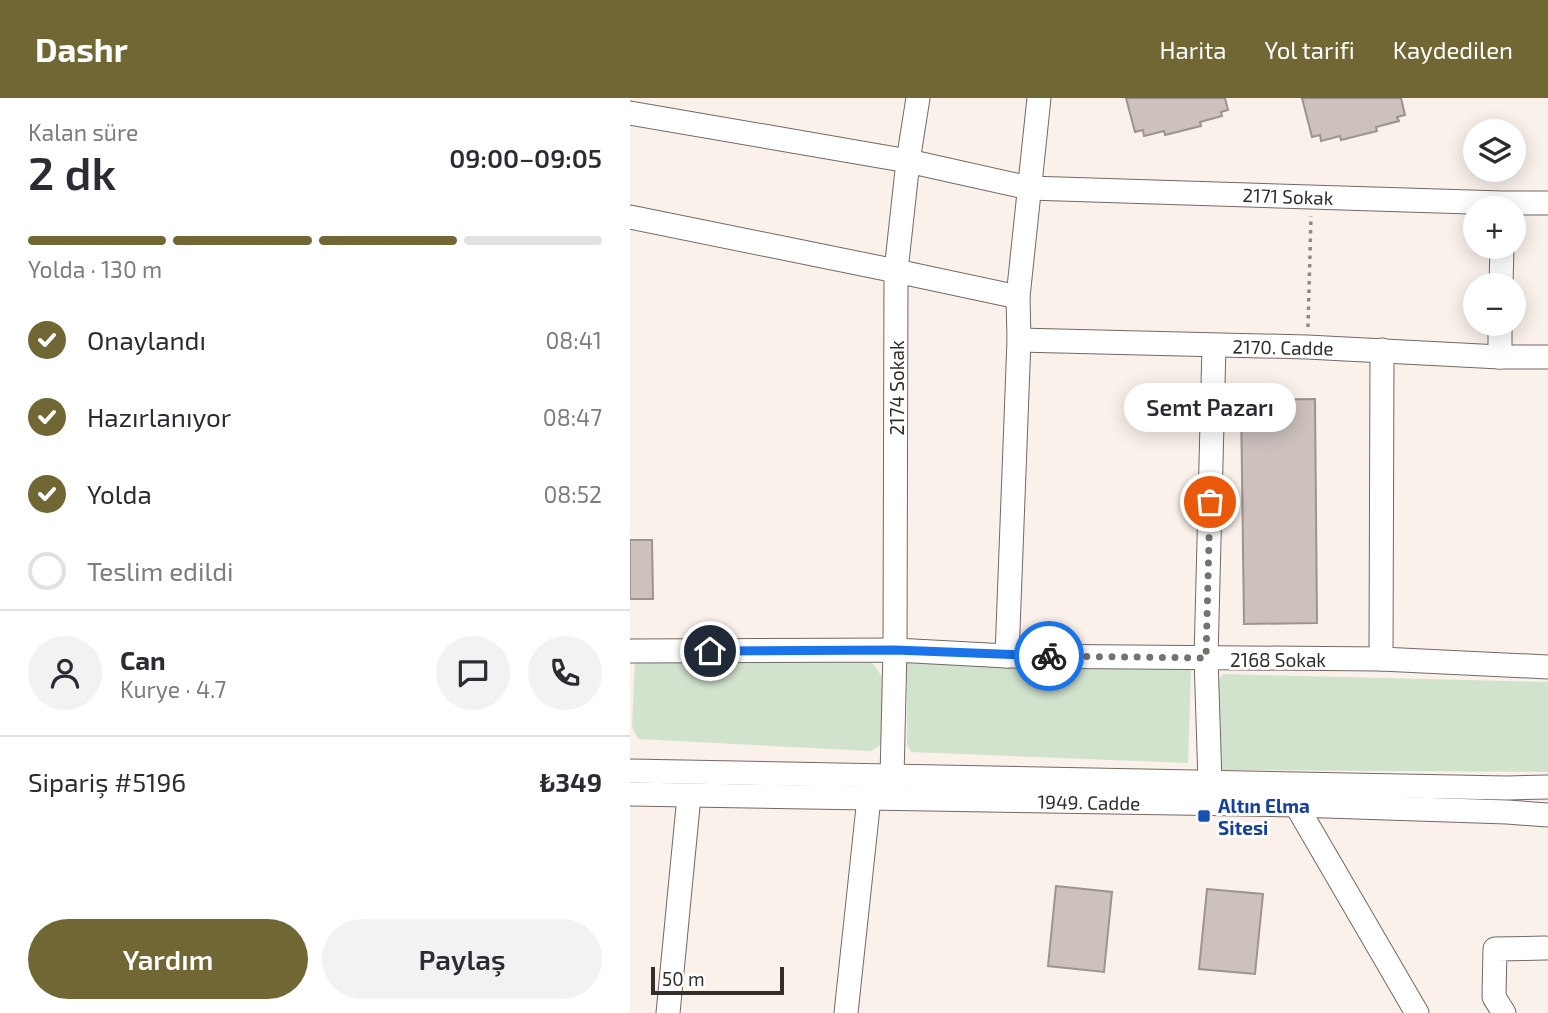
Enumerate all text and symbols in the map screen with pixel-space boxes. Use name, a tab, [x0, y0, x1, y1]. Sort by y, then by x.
text: Dashr	[35, 29, 128, 69]
text: Harita	[1159, 35, 1227, 64]
text: Yol tarifi	[1265, 35, 1355, 64]
text: Kaydedilen	[1393, 35, 1513, 64]
text: Kalan süre	[28, 118, 138, 146]
map controls	[1463, 119, 1526, 336]
button: layers	[1463, 119, 1526, 182]
text: 09:00–09:05	[449, 142, 602, 173]
text: 2 dk	[28, 144, 116, 199]
street label: 2171 Sokak	[1242, 183, 1334, 209]
button: +	[1463, 196, 1526, 259]
text: Yolda · 130 m	[28, 255, 162, 283]
button: −	[1463, 273, 1526, 336]
icon: check	[28, 321, 66, 359]
text: Onaylandı	[87, 324, 206, 355]
text: 08:41	[545, 326, 602, 354]
street label: 2170. Cadde	[1232, 335, 1334, 359]
street label: 2174 Sokak	[885, 340, 908, 436]
callout: Semt Pazarı	[1124, 383, 1296, 432]
text: Semt Pazarı	[1146, 393, 1274, 421]
icon: check	[28, 398, 66, 436]
text: Hazırlanıyor	[87, 401, 231, 432]
text: 08:47	[543, 403, 602, 431]
pin	[1180, 472, 1240, 532]
icon: check	[28, 475, 66, 513]
text: Yolda	[87, 478, 152, 509]
text: 08:52	[543, 480, 602, 508]
icon: bag	[1191, 483, 1229, 521]
text: Teslim edildi	[87, 555, 234, 586]
pin	[680, 621, 740, 681]
courier	[1014, 621, 1084, 691]
icon: home	[691, 632, 729, 670]
button: person	[28, 636, 102, 710]
button: chat	[436, 636, 510, 710]
button: phone	[528, 636, 602, 710]
icon: bike	[1030, 637, 1068, 675]
text: Can	[120, 644, 166, 675]
street label: 2168 Sokak	[1230, 648, 1326, 671]
text: Kurye · 4.7	[120, 675, 226, 703]
text: Sipariş #5196	[28, 766, 186, 797]
text: ₺349	[540, 766, 602, 797]
street label: 1949. Cadde	[1037, 790, 1141, 814]
place label: Altın Elma Sitesi	[1218, 794, 1310, 839]
marker: Altın Elma Sitesi	[1196, 808, 1212, 824]
button: Yardım	[28, 919, 308, 999]
button: Paylaş	[322, 919, 602, 999]
scale bar	[651, 964, 784, 996]
text: 50 m	[662, 967, 705, 990]

